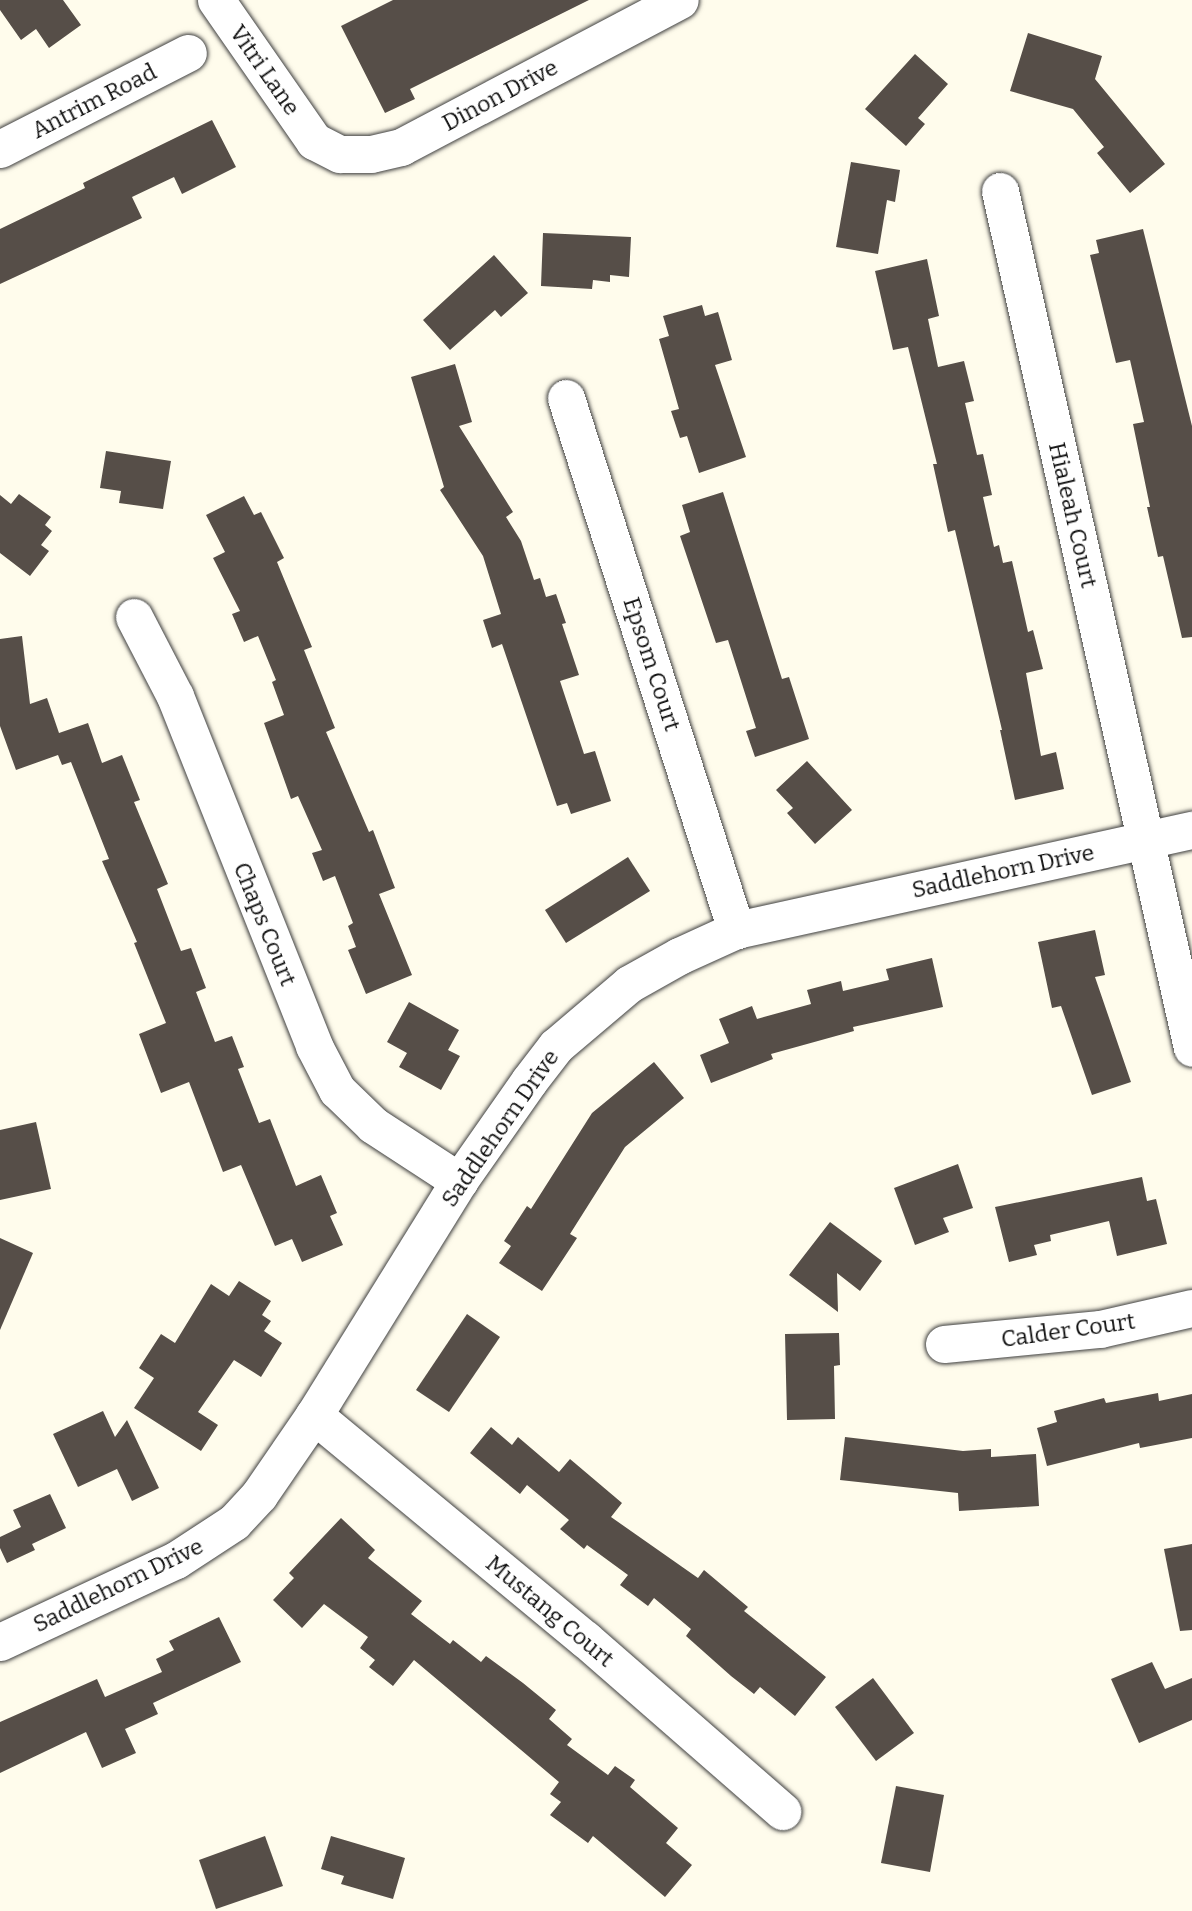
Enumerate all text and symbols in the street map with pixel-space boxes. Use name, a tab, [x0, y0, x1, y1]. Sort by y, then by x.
street label: Vitri Lane	[224, 20, 306, 120]
street label: Dinon Drive	[438, 53, 562, 137]
street label: Antrim Road	[27, 58, 161, 144]
street label: Hialeah Court	[1043, 440, 1103, 590]
street label: Epsom Court	[617, 594, 687, 734]
street label: Saddlehorn Drive	[909, 838, 1097, 904]
street label: Chaps Court	[228, 858, 302, 990]
street label: Saddlehorn Drive	[435, 1044, 565, 1212]
street label: Calder Court	[999, 1307, 1137, 1353]
street label: Saddlehorn Drive	[29, 1532, 207, 1638]
street label: Mustang Court	[480, 1549, 620, 1673]

